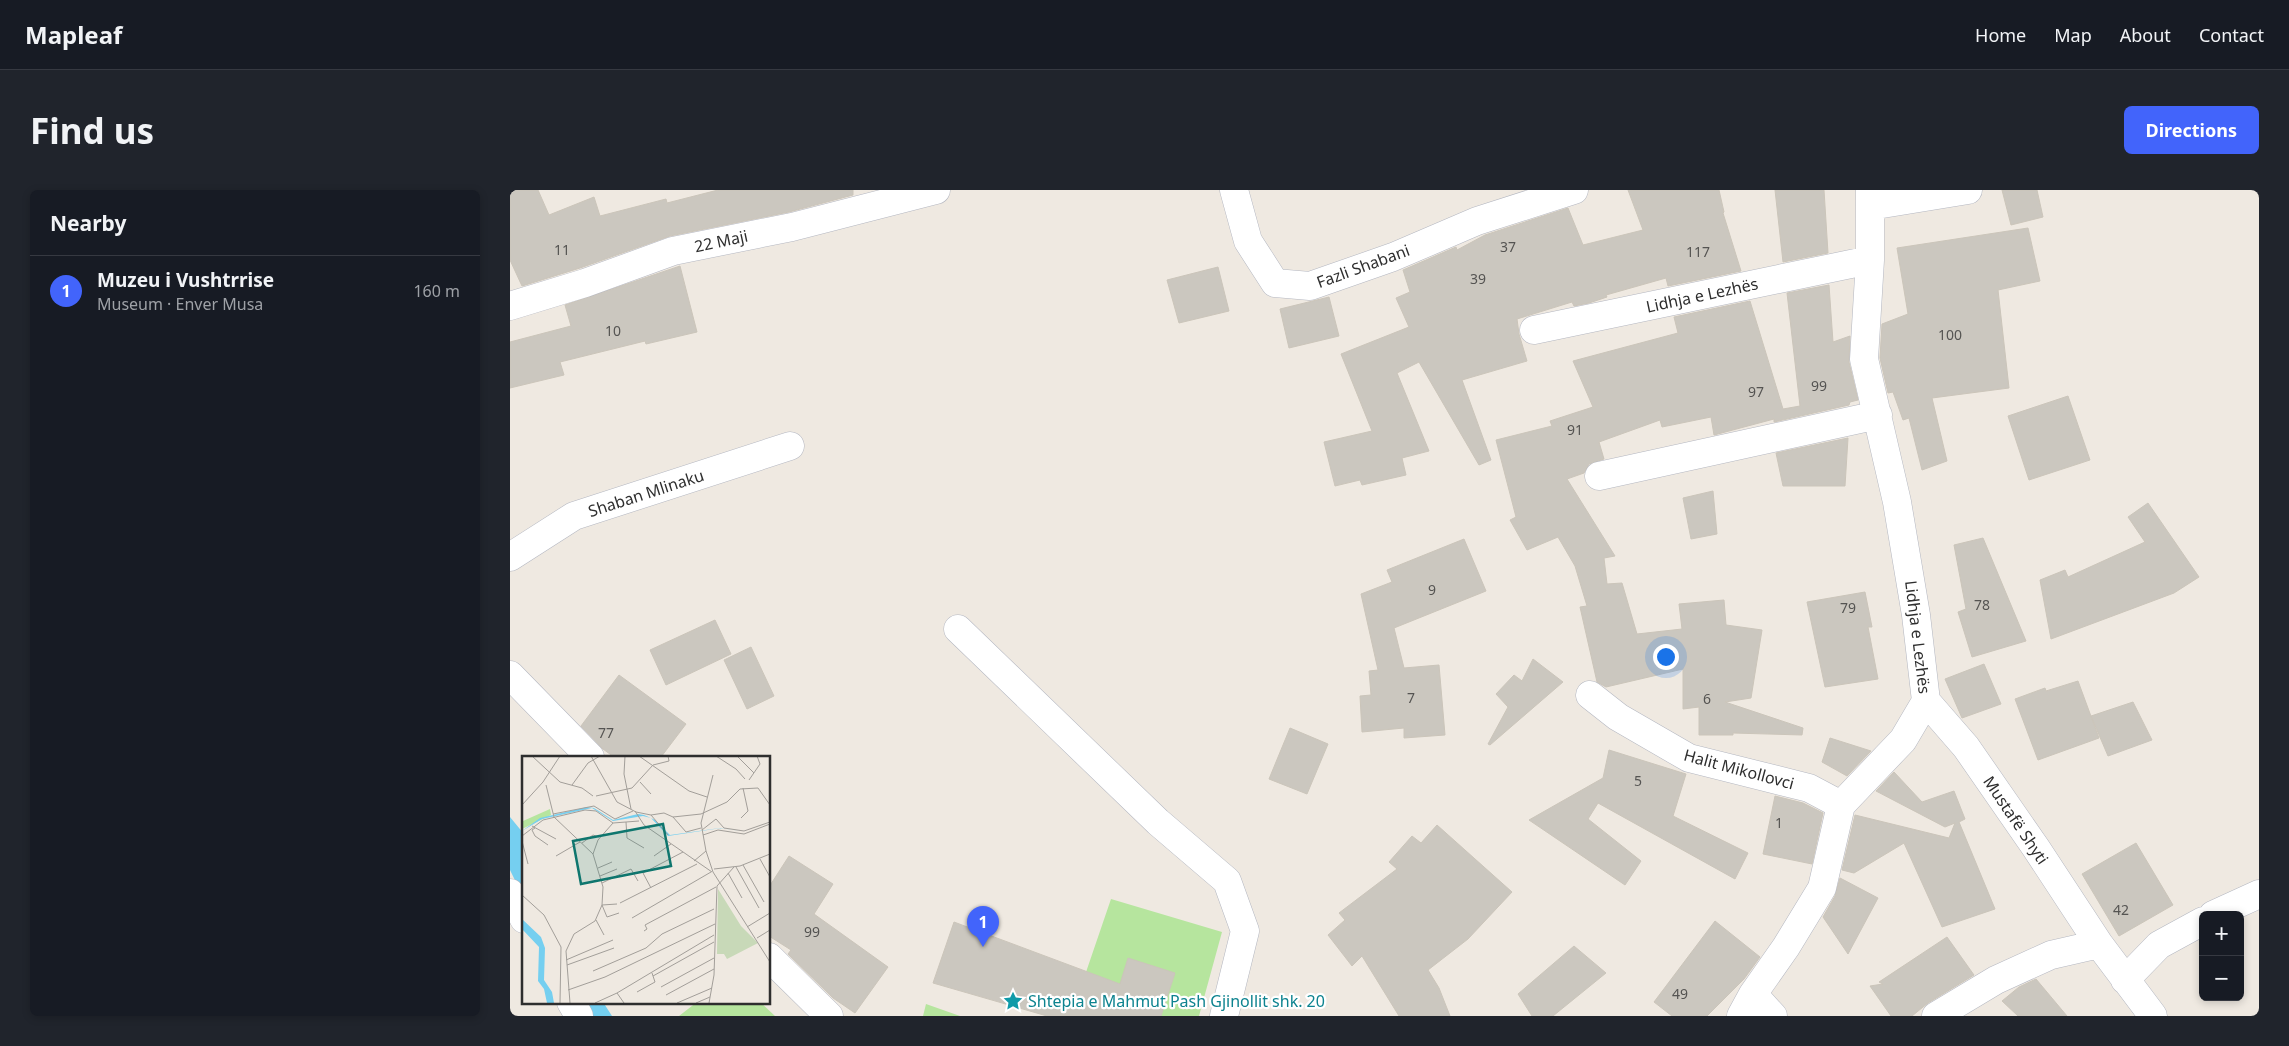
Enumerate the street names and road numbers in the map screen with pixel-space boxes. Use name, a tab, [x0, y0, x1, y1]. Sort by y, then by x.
street label: 22 Maji	[692, 225, 750, 257]
street label: Fazli Shabani	[1313, 239, 1413, 293]
street label: Lidhja e Lezhës	[1644, 272, 1760, 318]
street label: Shaban Mlinaku	[585, 464, 707, 522]
street label: Lidhja e Lezhës	[1900, 579, 1936, 695]
street label: Halit Mikollovci	[1681, 744, 1797, 794]
street label: Mustafë Shyti	[1978, 771, 2054, 869]

